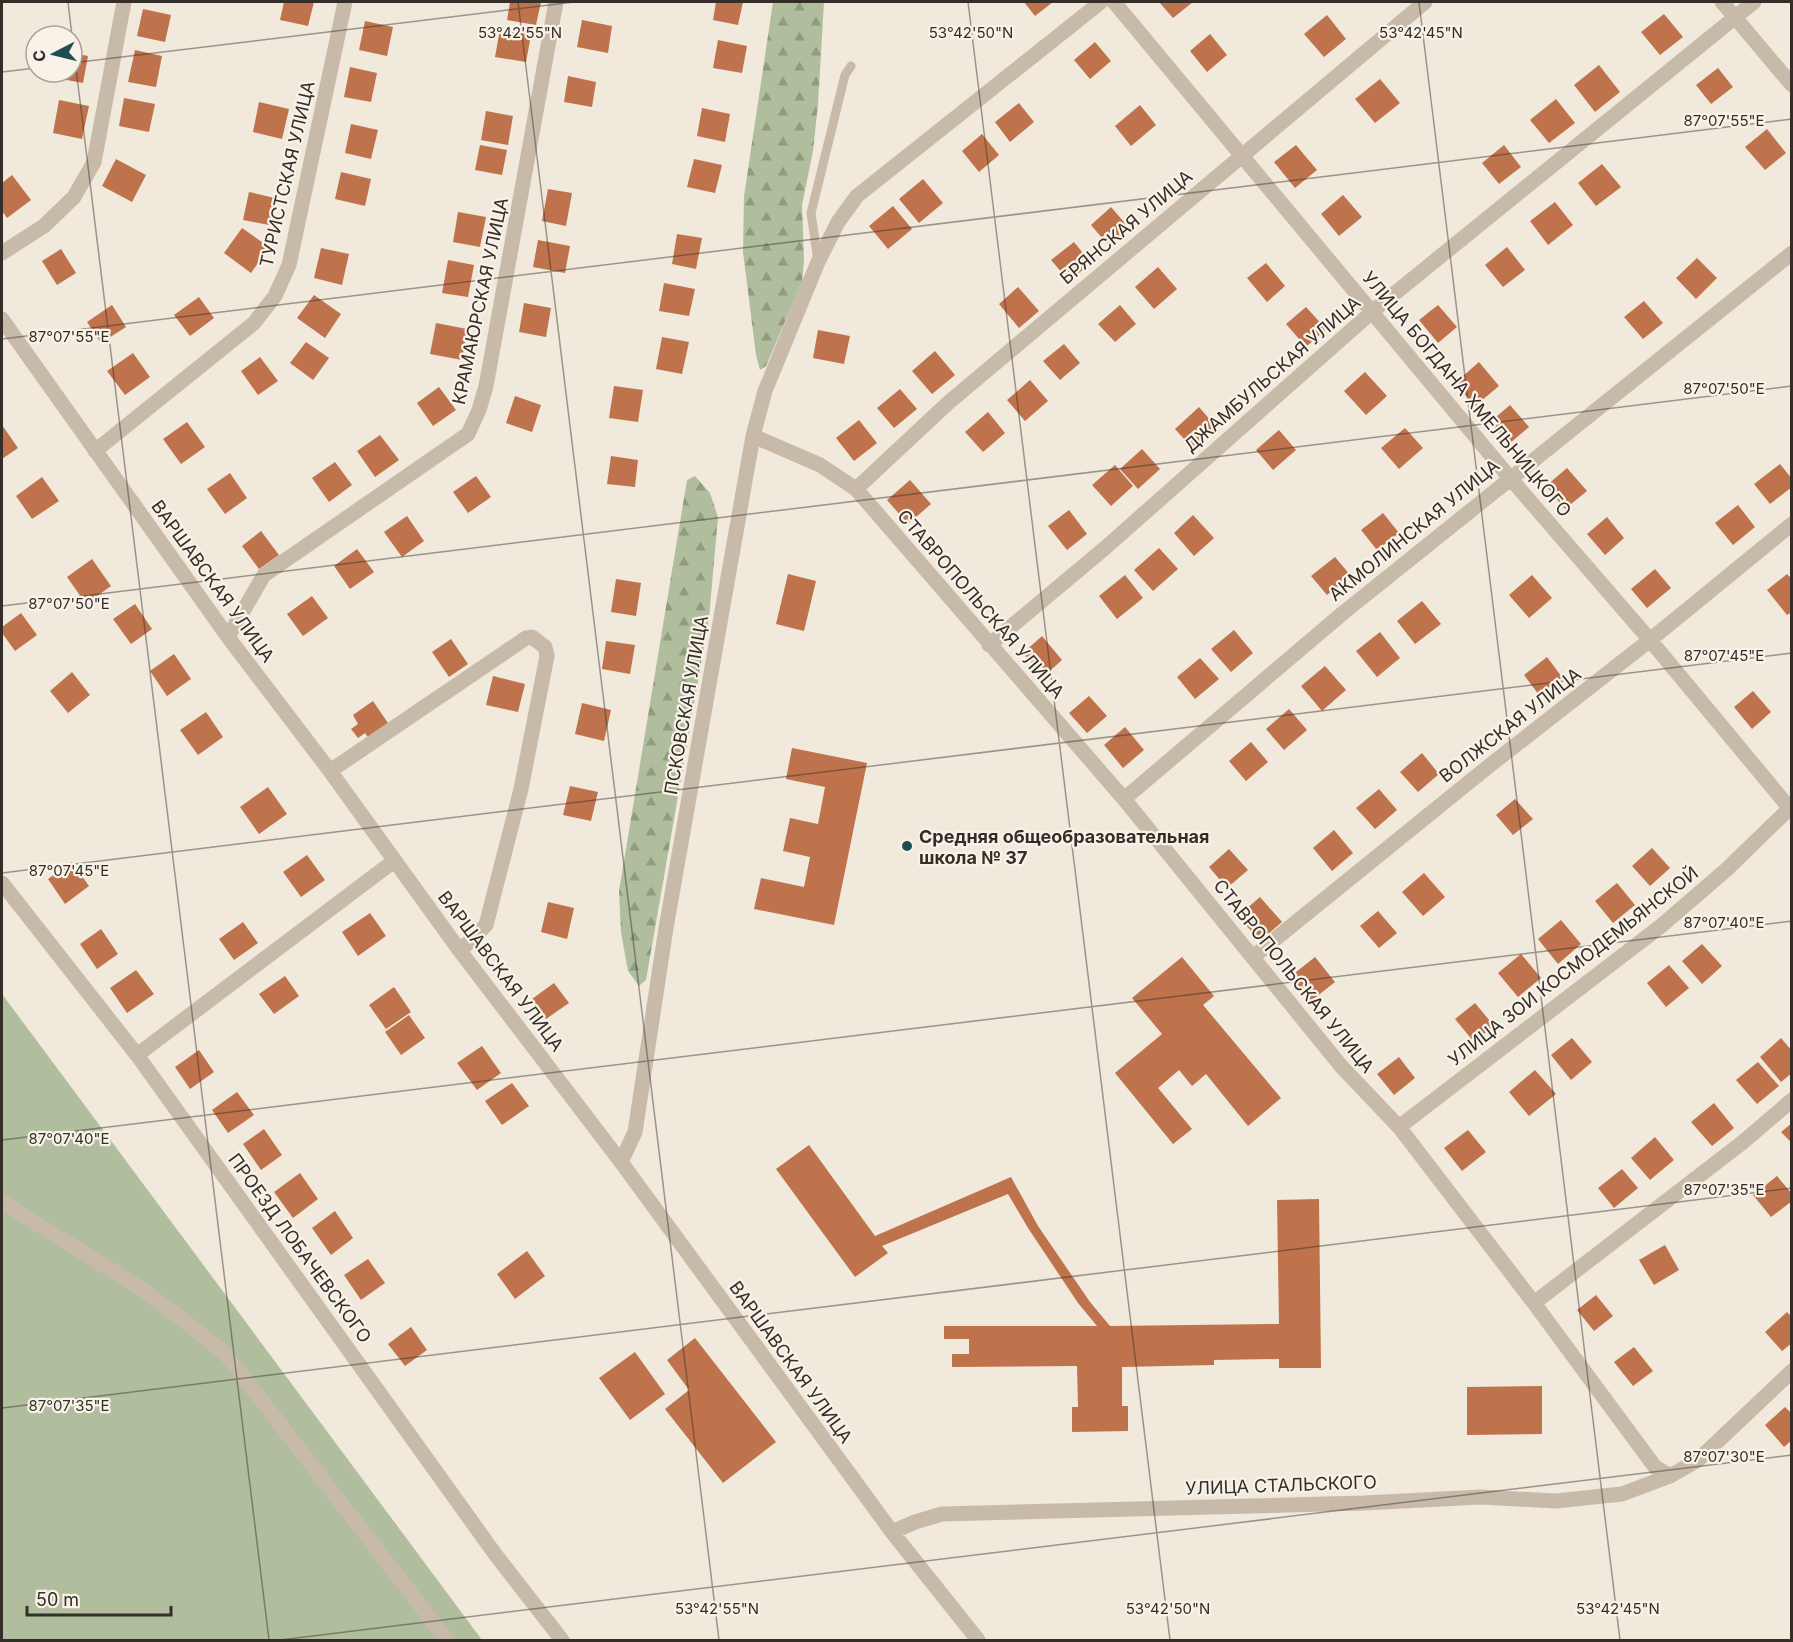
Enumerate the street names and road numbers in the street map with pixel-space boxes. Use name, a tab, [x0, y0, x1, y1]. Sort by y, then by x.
street label: ТУРИСТСКАЯ УЛИЦА	[255, 79, 319, 269]
street label: БРЯНСКАЯ УЛИЦА	[1056, 166, 1196, 288]
street label: КРАМАЮРСКАЯ УЛИЦА	[448, 196, 512, 406]
street label: УЛИЦА БОГДАНА ХМЕЛЬНИЦКОГО	[1358, 267, 1576, 521]
street label: ДЖАМБУЛЬСКАЯ УЛИЦА	[1180, 292, 1364, 456]
street label: АКМОЛИНСКАЯ УЛИЦА	[1325, 455, 1503, 605]
street label: ВАРШАВСКАЯ УЛИЦА	[147, 496, 279, 666]
street label: СТАВРОПОЛЬСКАЯ УЛИЦА	[893, 505, 1069, 703]
street label: ПСКОВСКАЯ УЛИЦА	[660, 614, 712, 796]
street label: ВОЛЖСКАЯ УЛИЦА	[1435, 663, 1585, 787]
street label: УЛИЦА ЗОИ КОСМОДЕМЬЯНСКОЙ	[1443, 861, 1702, 1070]
street label: СТАВРОПОЛЬСКАЯ УЛИЦА	[1209, 875, 1379, 1077]
street label: ВАРШАВСКАЯ УЛИЦА	[434, 887, 568, 1055]
street label: ПРОЕЗД ЛОБАЧЕВСКОГО	[224, 1149, 376, 1347]
street label: ВАРШАВСКАЯ УЛИЦА	[725, 1277, 857, 1447]
street label: УЛИЦА СТАЛЬСКОГО	[1185, 1471, 1377, 1499]

